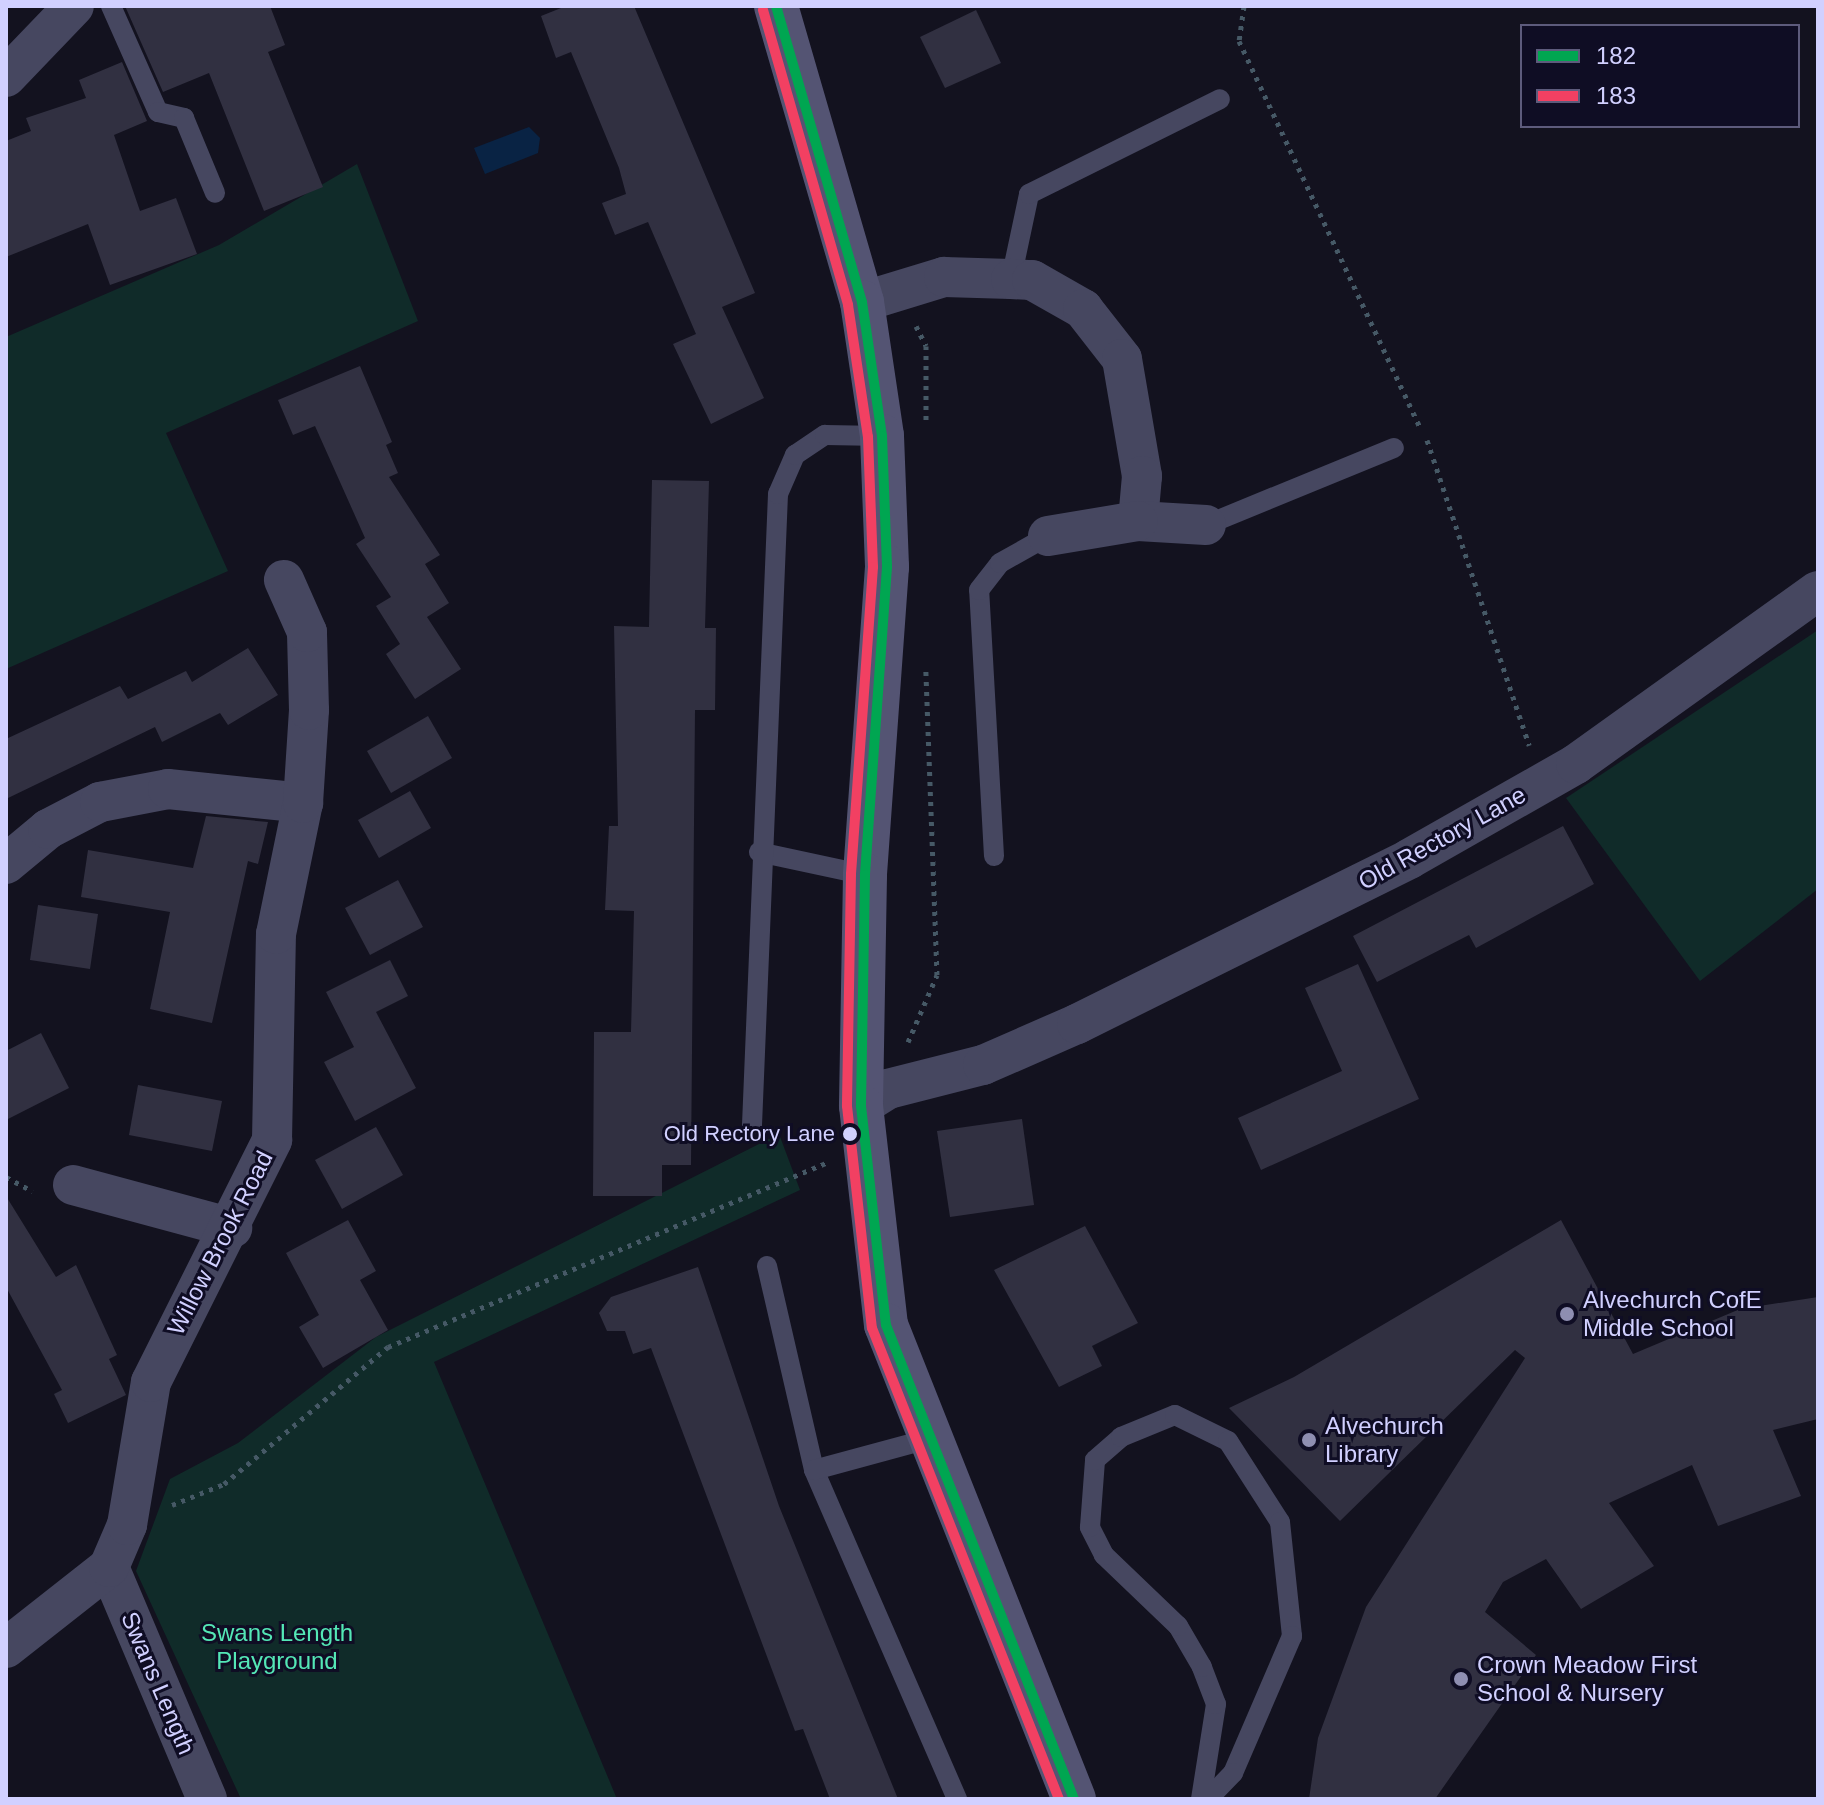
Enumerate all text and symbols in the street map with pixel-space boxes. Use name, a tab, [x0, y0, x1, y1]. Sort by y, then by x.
legend	[1520, 24, 1800, 128]
text: 182	[1596, 42, 1636, 69]
text: 183	[1596, 82, 1636, 109]
street label: Old Rectory Lane	[1353, 780, 1531, 896]
place label: Old Rectory Lane	[664, 1121, 835, 1147]
marker: Old Rectory Lane	[842, 1126, 858, 1142]
street label: Willow Brook Road	[161, 1146, 279, 1340]
place label: Alvechurch CofE Middle School	[1583, 1286, 1762, 1342]
marker: Alvechurch CofE Middle School	[1558, 1305, 1576, 1323]
place label: Alvechurch Library	[1325, 1412, 1444, 1468]
marker: Alvechurch Library	[1300, 1431, 1318, 1449]
street label: Swans Length	[115, 1607, 201, 1759]
park label: Swans Length Playground	[201, 1619, 353, 1675]
place label: Crown Meadow First School & Nursery	[1477, 1651, 1697, 1707]
marker: Crown Meadow First School & Nursery	[1452, 1670, 1470, 1688]

